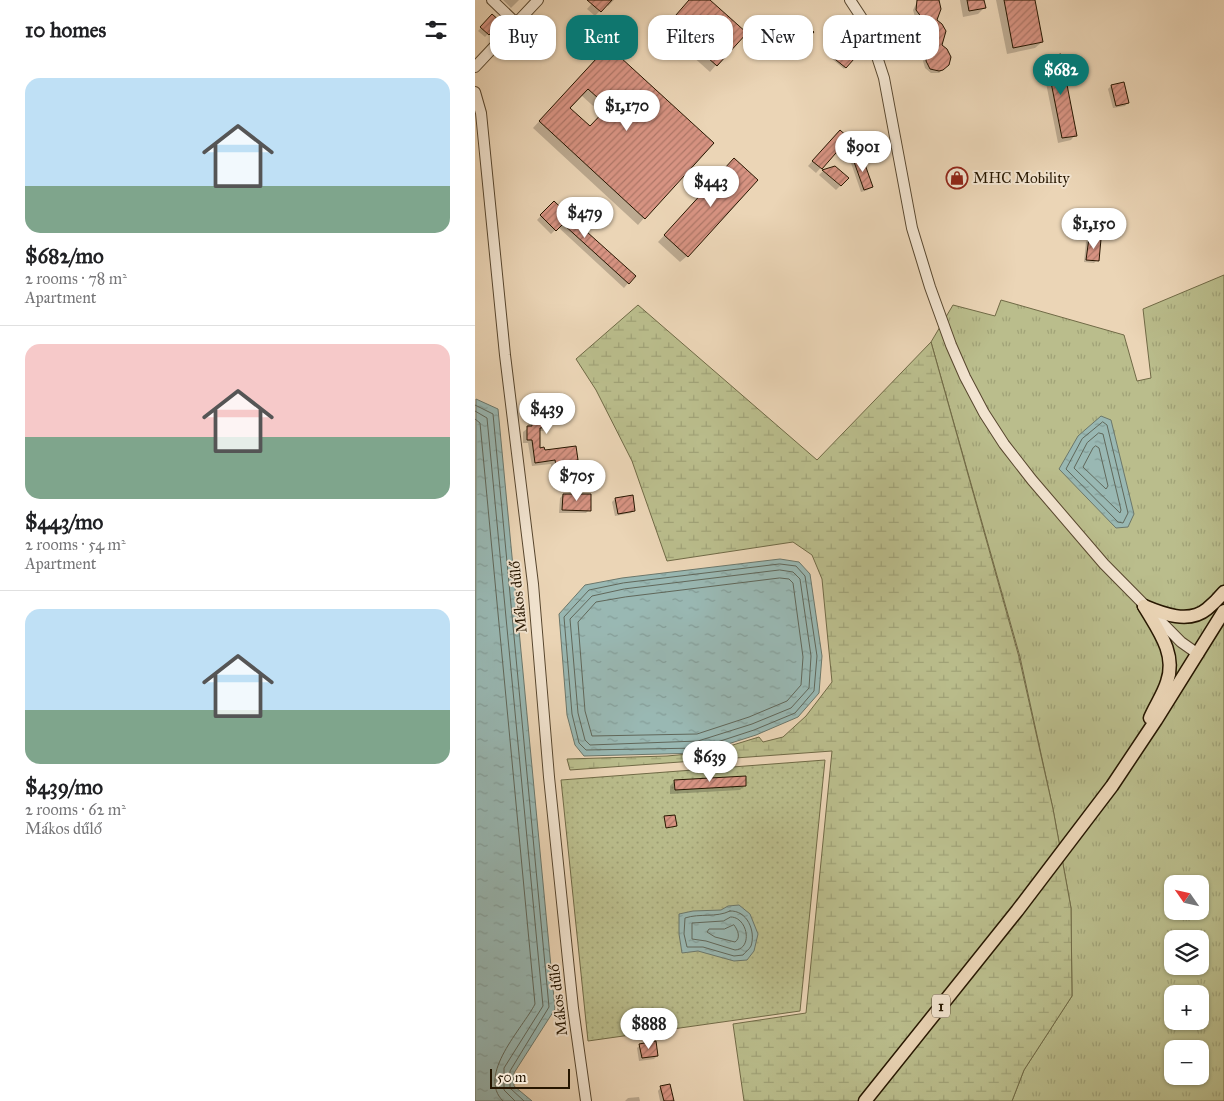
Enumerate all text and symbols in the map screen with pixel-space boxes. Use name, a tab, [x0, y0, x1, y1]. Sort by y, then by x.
chip: Buy	[490, 15, 556, 60]
chip: Rent	[566, 15, 638, 60]
chip: Filters	[648, 15, 733, 60]
chip: New	[743, 15, 813, 60]
chip: Apartment	[823, 15, 939, 60]
icon: filters	[422, 16, 450, 44]
text: 10 homes	[25, 17, 106, 43]
pin: $682	[1031, 54, 1091, 96]
text: $682	[1044, 60, 1078, 79]
pin: $1,170	[586, 90, 668, 132]
text: $1,170	[605, 96, 649, 115]
icon: home	[193, 111, 283, 201]
pin: $901	[833, 130, 893, 173]
text: $901	[846, 137, 880, 156]
pin: $443	[681, 166, 741, 208]
shop icon: MHC Mobility	[945, 166, 969, 190]
place label: MHC Mobility	[973, 169, 1070, 187]
text: $443	[694, 172, 728, 191]
pin: $479	[555, 196, 615, 239]
text: $479	[568, 203, 602, 222]
pin: $1,150	[1053, 208, 1135, 250]
text: $1,150	[1072, 214, 1116, 233]
text: $682/mo	[25, 243, 104, 269]
text: 2 rooms · 78 m²	[25, 269, 127, 288]
text: Apartment	[25, 288, 97, 307]
icon: home	[193, 376, 283, 466]
pin: $439	[517, 392, 577, 435]
text: $439	[530, 399, 564, 418]
pin: $705	[547, 460, 607, 502]
text: $705	[560, 466, 594, 485]
text: $443/mo	[25, 509, 103, 535]
text: 2 rooms · 54 m²	[25, 535, 126, 554]
text: Apartment	[25, 554, 97, 573]
street label: Mákos dűlő	[505, 560, 531, 634]
icon: home	[193, 641, 283, 731]
pin: $639	[680, 740, 740, 783]
text: $639	[694, 747, 726, 766]
text: $439/mo	[25, 774, 103, 800]
text: 2 rooms · 62 m²	[25, 800, 126, 819]
text: Mákos dűlő	[25, 819, 102, 838]
north arrow	[1164, 875, 1209, 920]
map controls	[1164, 875, 1209, 1085]
button: layers	[1164, 930, 1209, 975]
street label: Mákos dűlő	[545, 963, 571, 1037]
button: +	[1164, 985, 1209, 1030]
road number: 1	[932, 994, 950, 1018]
pin: $888	[619, 1008, 679, 1050]
text: $888	[631, 1014, 667, 1033]
button: −	[1164, 1040, 1209, 1085]
scale bar	[490, 1066, 570, 1089]
text: 50 m	[497, 1069, 526, 1086]

